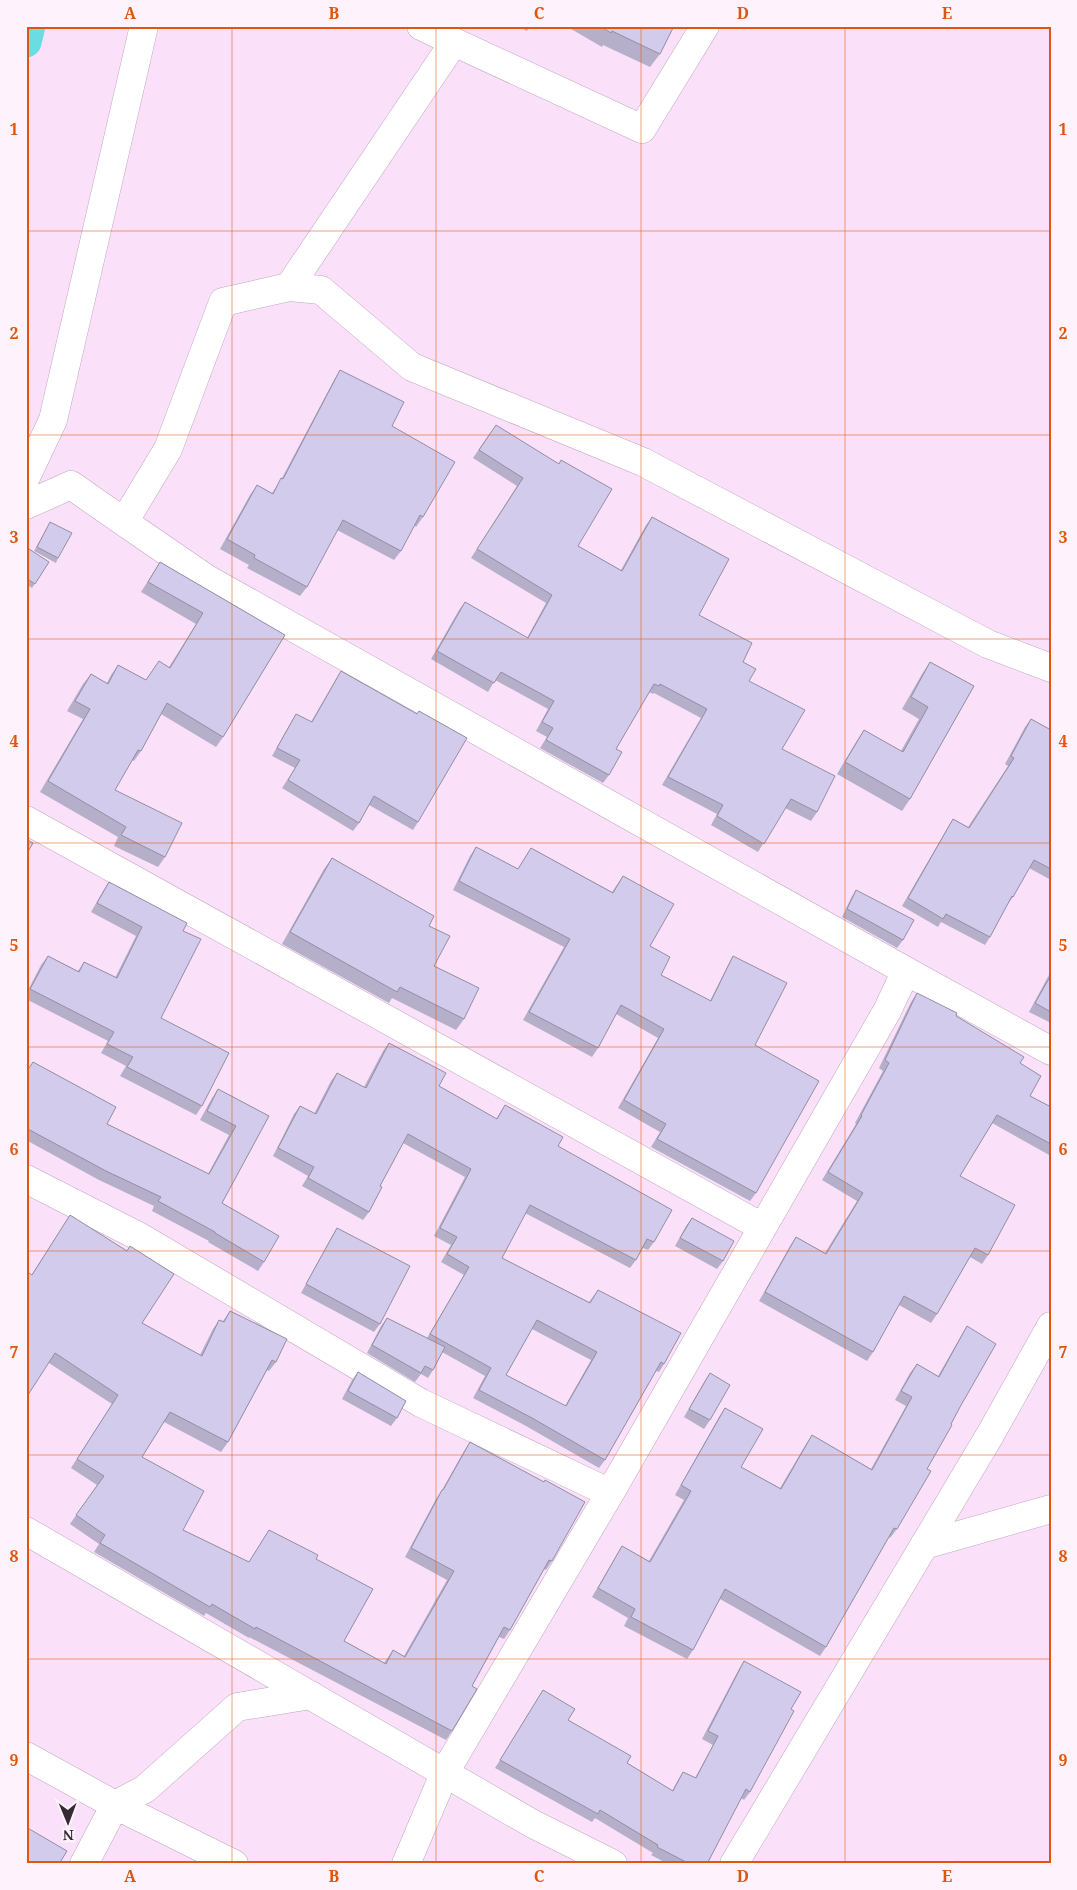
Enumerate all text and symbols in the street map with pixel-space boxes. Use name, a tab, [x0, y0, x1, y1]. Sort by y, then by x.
text: A	[124, 2, 137, 24]
text: B	[329, 2, 340, 24]
text: C	[534, 2, 545, 24]
text: D	[737, 2, 749, 24]
text: E	[942, 2, 952, 24]
text: 1	[9, 118, 19, 140]
text: 1	[1058, 118, 1068, 140]
text: 2	[9, 322, 19, 344]
text: 2	[1058, 322, 1068, 344]
text: 3	[9, 526, 19, 548]
text: 3	[1058, 526, 1068, 548]
text: 4	[9, 730, 19, 752]
text: 4	[1058, 730, 1068, 752]
text: 5	[9, 934, 19, 956]
text: 5	[1058, 934, 1068, 956]
text: 6	[9, 1138, 19, 1160]
text: 6	[1058, 1138, 1068, 1160]
text: 7	[9, 1341, 19, 1363]
text: 7	[1058, 1341, 1068, 1363]
text: 8	[9, 1545, 19, 1567]
text: 8	[1058, 1545, 1068, 1567]
text: 9	[9, 1749, 19, 1771]
text: 9	[1058, 1749, 1068, 1771]
north arrow	[42, 1798, 92, 1848]
text: N	[63, 1826, 74, 1845]
text: A	[124, 1865, 137, 1887]
text: B	[329, 1865, 340, 1887]
text: C	[534, 1865, 545, 1887]
text: D	[737, 1865, 749, 1887]
text: E	[942, 1865, 952, 1887]

